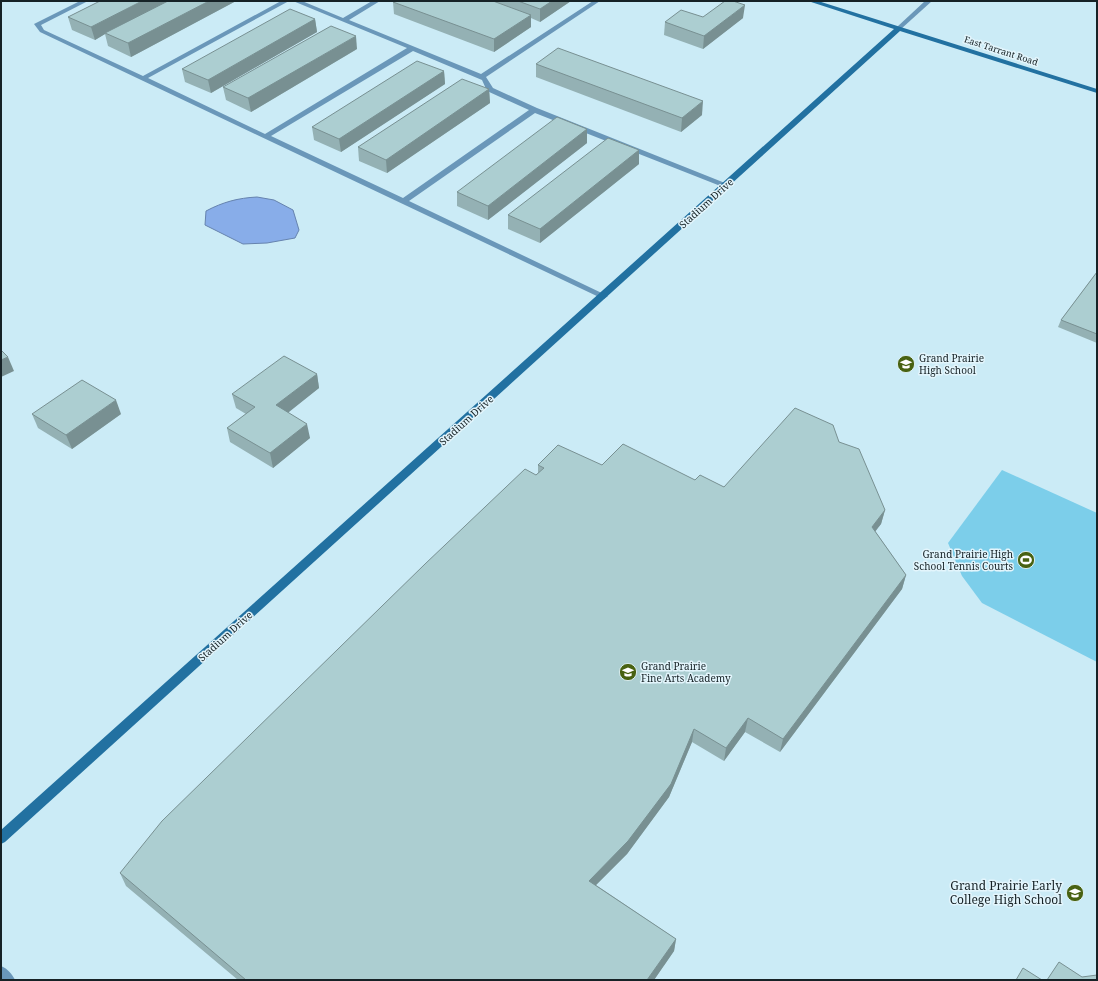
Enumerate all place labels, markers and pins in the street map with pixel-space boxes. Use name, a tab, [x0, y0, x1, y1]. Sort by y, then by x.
place label: Grand Prairie High School	[919, 351, 984, 377]
school or university icon: Grand Prairie High School	[896, 354, 916, 374]
place label: Grand Prairie High School Tennis Courts	[914, 547, 1014, 573]
sports icon: Grand Prairie High School Tennis Courts	[1016, 550, 1036, 570]
place label: Grand Prairie Fine Arts Academy	[641, 659, 731, 685]
school or university icon: Grand Prairie Fine Arts Academy	[618, 662, 638, 682]
place label: Grand Prairie Early College High School	[950, 877, 1062, 908]
school or university icon: Grand Prairie Early College High School	[1065, 883, 1085, 903]

